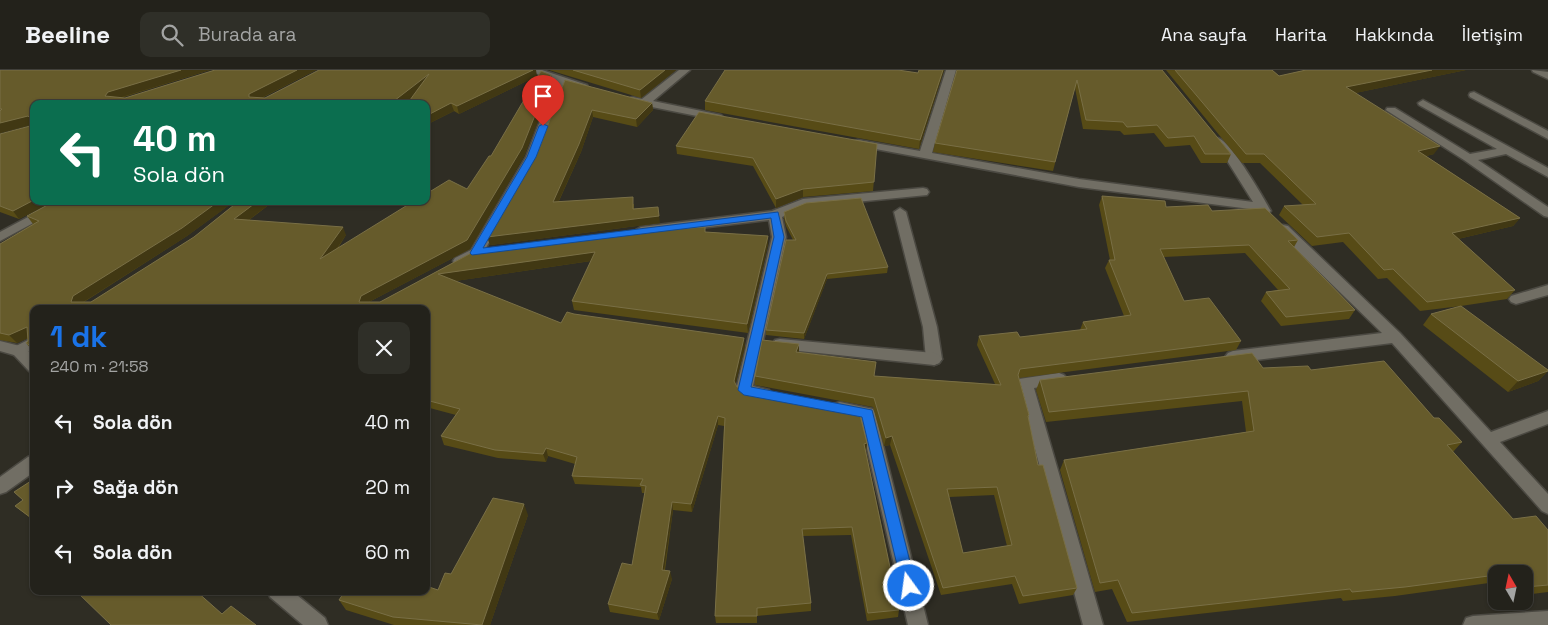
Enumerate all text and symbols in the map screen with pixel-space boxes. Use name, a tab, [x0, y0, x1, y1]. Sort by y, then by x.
search box	[140, 12, 490, 57]
text: Beeline	[25, 19, 110, 50]
icon: search	[158, 21, 186, 49]
text: Burada ara	[198, 22, 296, 47]
text: Ana sayfa	[1161, 23, 1247, 46]
text: Harita	[1275, 23, 1327, 46]
text: Hakkında	[1355, 23, 1434, 46]
text: İletişim	[1462, 23, 1523, 46]
pin	[522, 75, 564, 126]
icon: arrive	[529, 82, 557, 110]
text: 40 m	[133, 117, 217, 161]
icon: left	[50, 120, 115, 185]
text: Sola dön	[133, 160, 225, 188]
text: 1 dk	[50, 317, 107, 356]
button: close	[358, 322, 410, 374]
text: 240 m · 21:58	[50, 356, 148, 377]
icon: left	[50, 409, 78, 437]
text: Sola dön	[93, 410, 172, 435]
text: 40 m	[365, 410, 410, 435]
icon: right	[50, 474, 78, 502]
text: Sağa dön	[93, 475, 179, 500]
text: 20 m	[365, 475, 410, 500]
icon: left	[50, 539, 78, 567]
text: Sola dön	[93, 540, 172, 565]
text: 60 m	[365, 540, 410, 565]
position arrow	[882, 559, 934, 611]
north arrow	[1488, 565, 1532, 610]
map controls	[1488, 565, 1533, 610]

